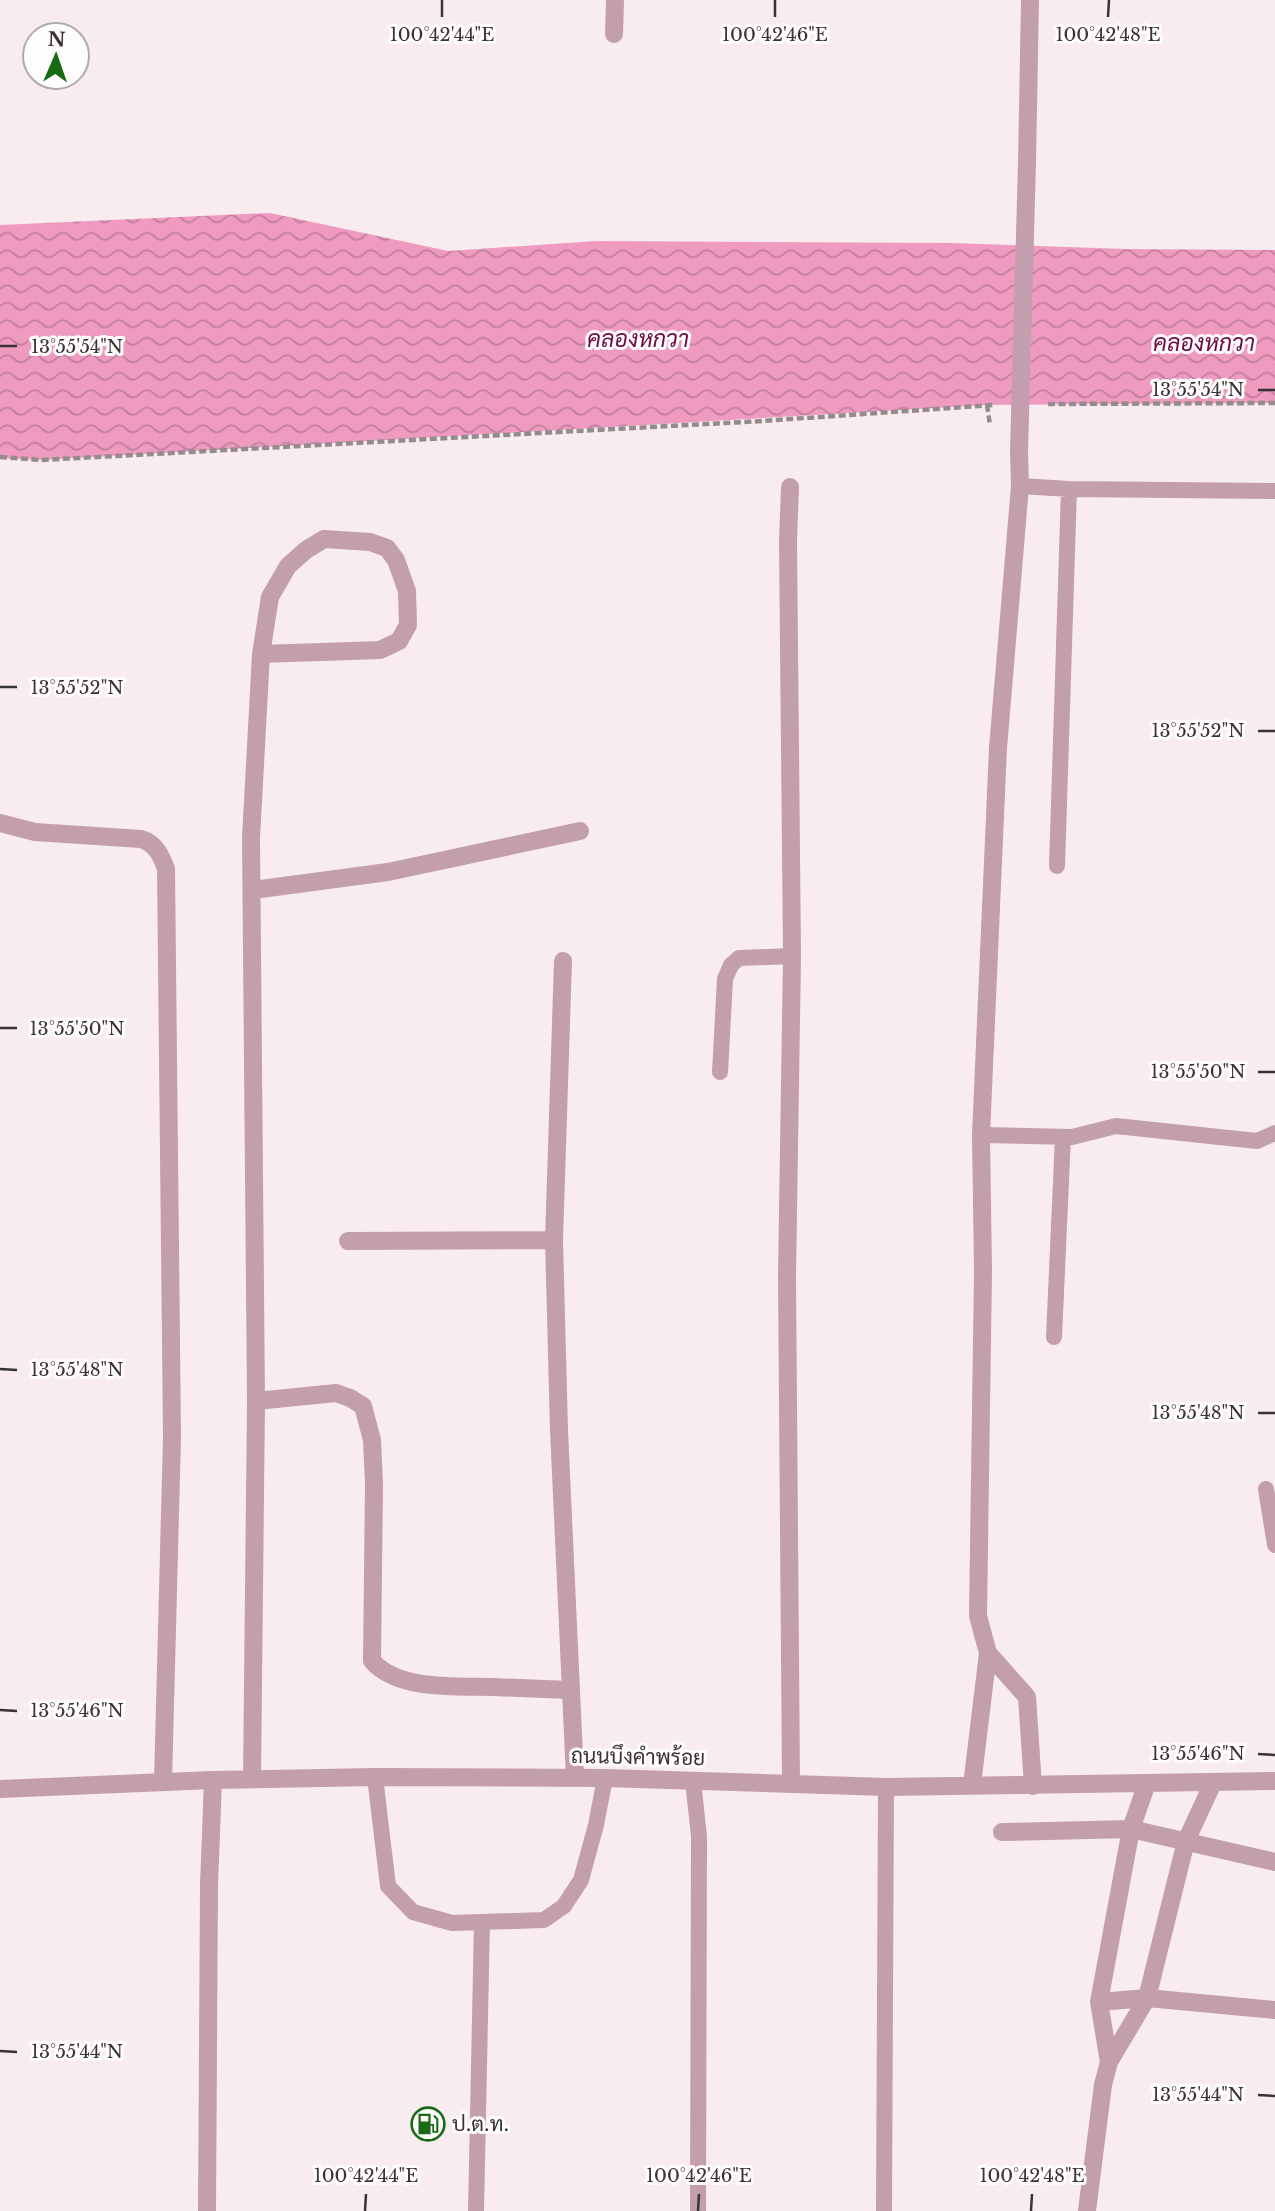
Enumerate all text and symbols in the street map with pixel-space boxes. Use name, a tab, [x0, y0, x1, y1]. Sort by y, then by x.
north arrow	[21, 21, 91, 91]
text: 100°42'44"E	[390, 24, 494, 46]
text: 100°42'46"E	[722, 24, 828, 46]
text: 100°42'48"E	[1055, 24, 1161, 46]
text: N	[47, 28, 66, 51]
water label: คลองหกวา	[587, 325, 689, 353]
water label: คลองหกวา	[1153, 329, 1255, 357]
text: 13°55'54"N	[31, 336, 123, 358]
text: 13°55'54"N	[1152, 379, 1244, 401]
text: 13°55'52"N	[30, 677, 124, 699]
text: 13°55'52"N	[1151, 720, 1245, 742]
text: 13°55'50"N	[30, 1018, 124, 1040]
text: 13°55'50"N	[1151, 1061, 1245, 1083]
text: 13°55'48"N	[31, 1359, 123, 1381]
text: 13°55'48"N	[1152, 1402, 1244, 1424]
text: 13°55'46"N	[30, 1700, 124, 1722]
street label: ถนนบึงคำพร้อย	[571, 1743, 705, 1771]
text: 13°55'46"N	[1151, 1743, 1245, 1765]
text: 13°55'44"N	[31, 2041, 123, 2063]
text: 13°55'44"N	[1152, 2084, 1244, 2106]
fuel station icon: ป.ต.ท.	[409, 2105, 447, 2143]
place label: ป.ต.ท.	[452, 2111, 509, 2137]
text: 100°42'44"E	[314, 2165, 418, 2187]
text: 100°42'46"E	[646, 2165, 752, 2187]
text: 100°42'48"E	[979, 2165, 1085, 2187]

